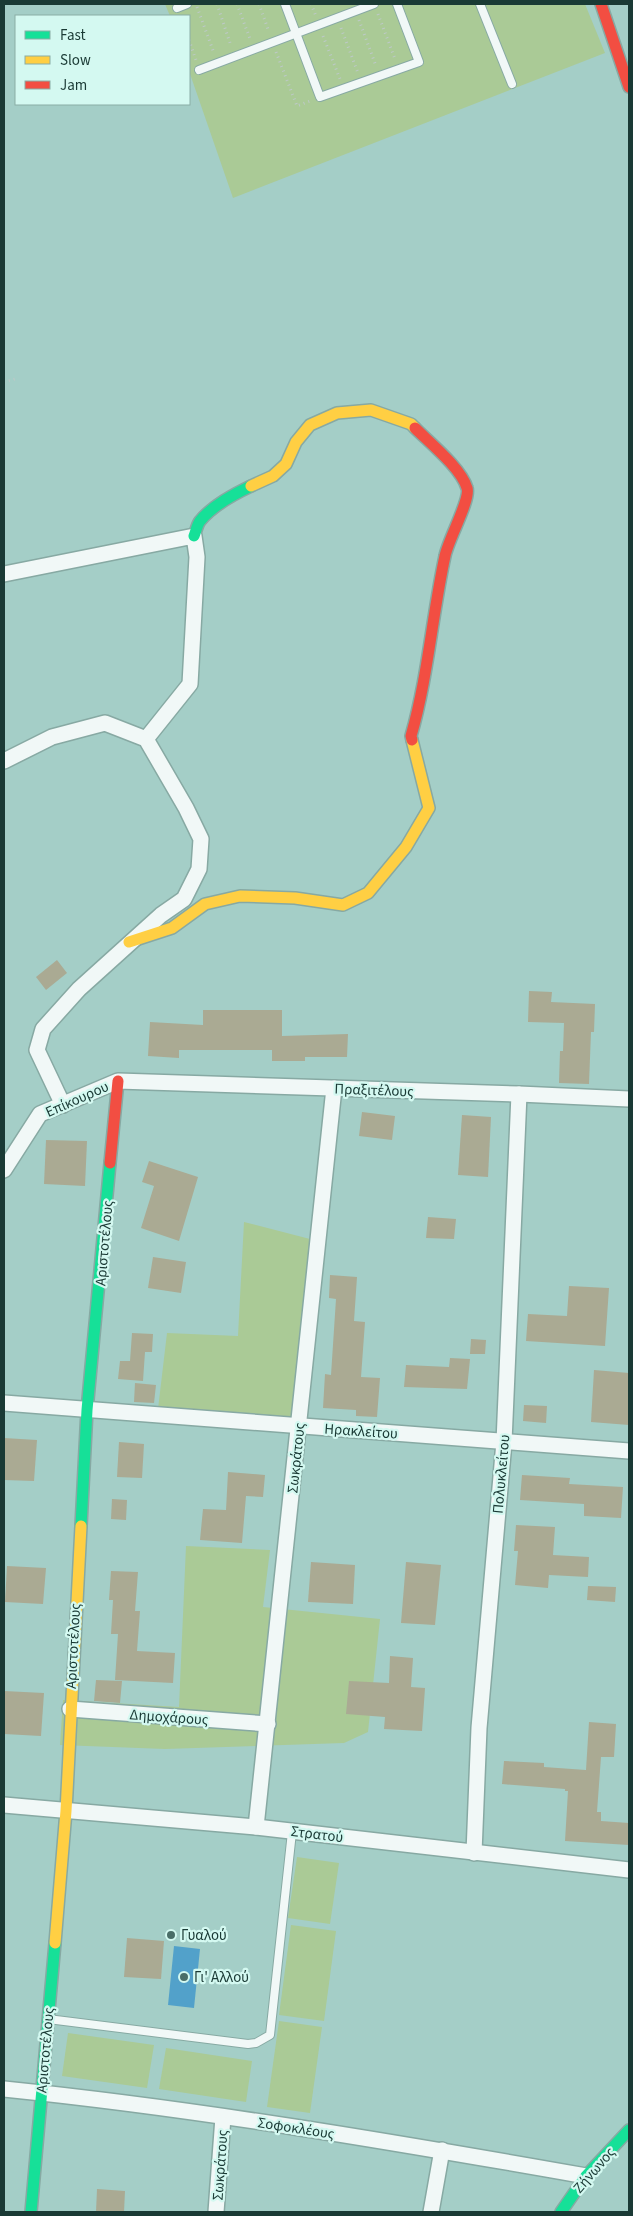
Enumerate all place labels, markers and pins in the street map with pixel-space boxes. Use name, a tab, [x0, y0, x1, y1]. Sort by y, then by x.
place label: Γυαλού	[181, 1925, 227, 1946]
marker: Γυαλού	[165, 1929, 177, 1941]
place label: Γι' Αλλού	[194, 1967, 249, 1988]
marker: Γι' Αλλού	[178, 1971, 190, 1983]

